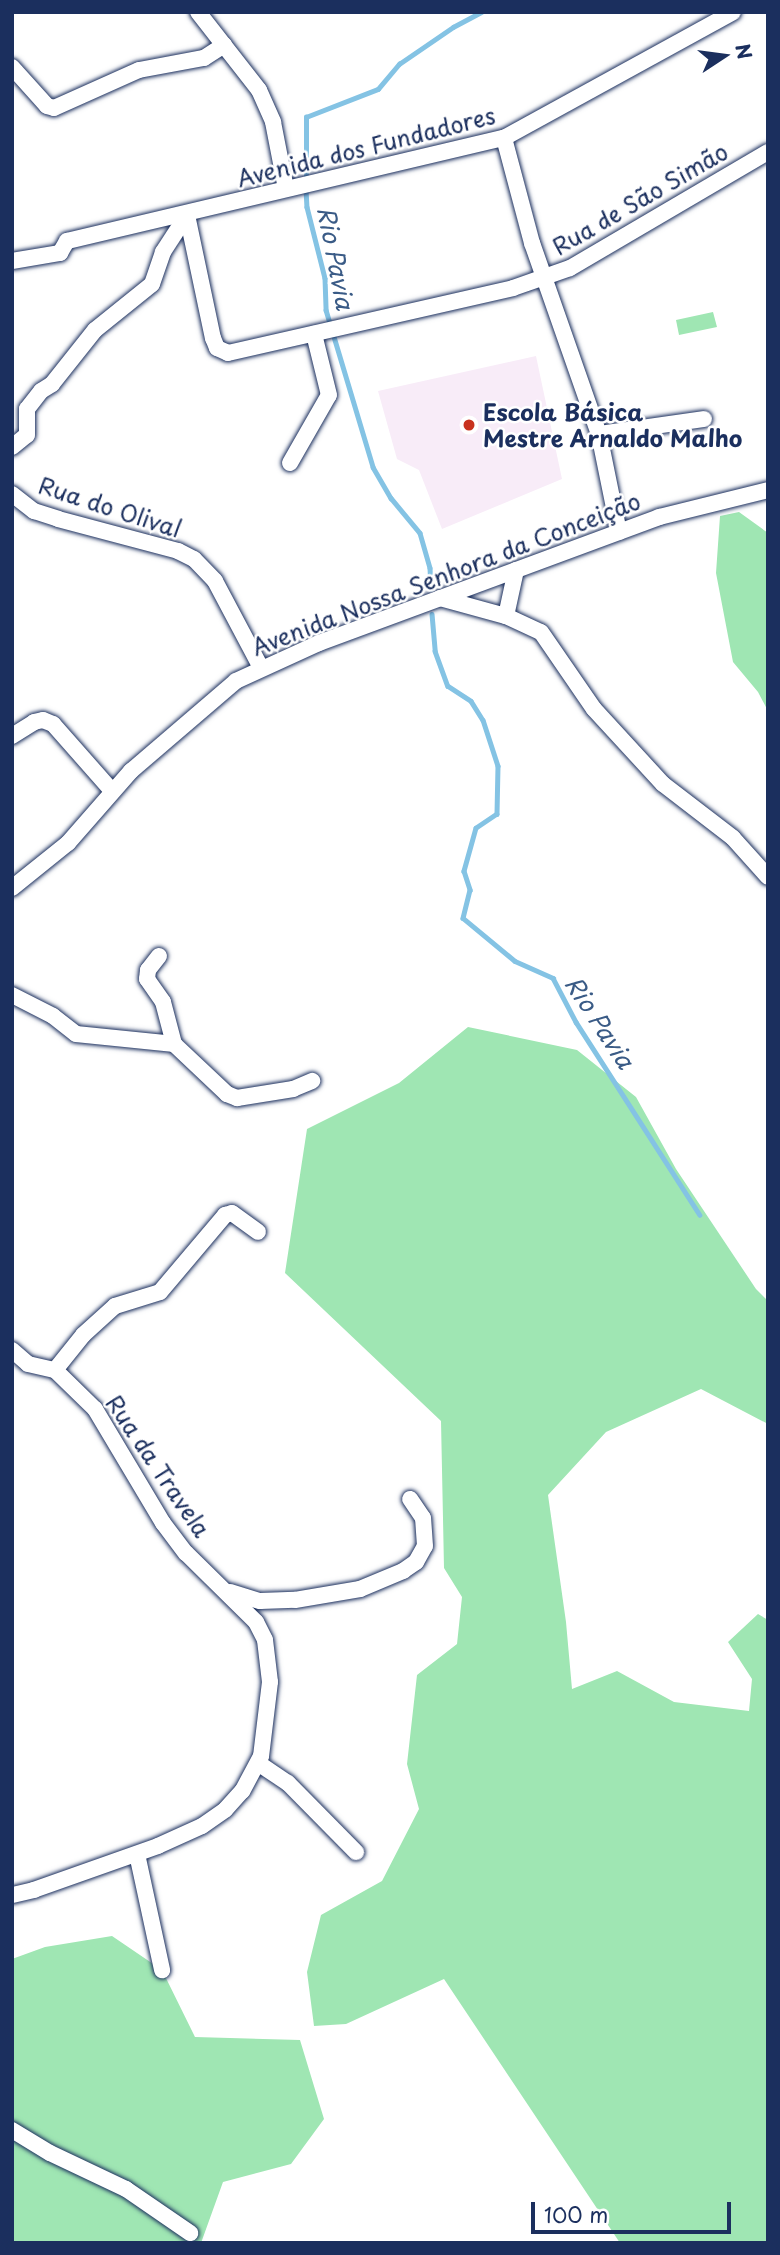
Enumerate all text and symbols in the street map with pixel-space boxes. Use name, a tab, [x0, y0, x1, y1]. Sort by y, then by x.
north arrow	[689, 21, 759, 91]
text: N	[729, 41, 760, 62]
street label: Avenida dos Fundadores	[233, 101, 499, 193]
street label: Rua de São Simão	[546, 137, 734, 261]
water label: Rio Pavia	[312, 203, 360, 313]
place label: Escola Básica Mestre Arnaldo Malho	[483, 398, 746, 452]
marker: Escola Básica Mestre Arnaldo Malho	[461, 417, 477, 433]
street label: Rua do Olival	[35, 471, 185, 543]
street label: Avenida Nossa Senhora da Conceição	[247, 487, 645, 661]
water label: Rio Pavia	[559, 969, 641, 1075]
street label: Rua da Travela	[100, 1389, 216, 1543]
scale bar	[535, 2188, 734, 2232]
text: 100 m	[544, 2198, 608, 2230]

